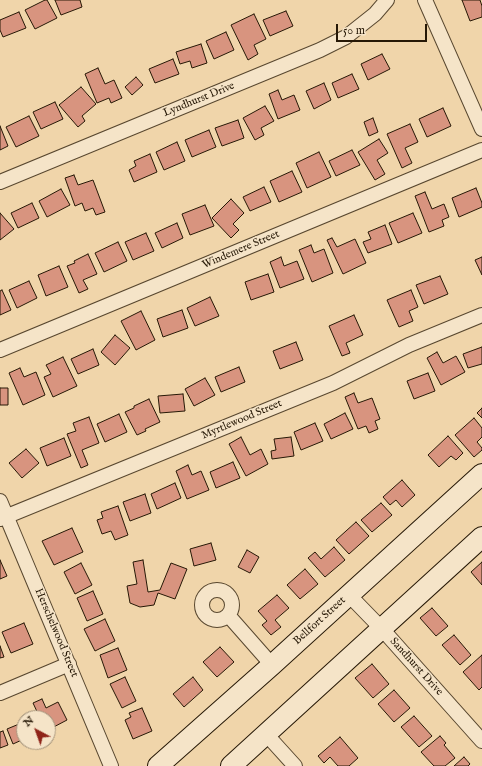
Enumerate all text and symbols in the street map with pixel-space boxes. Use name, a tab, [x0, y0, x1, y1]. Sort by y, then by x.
scale bar	[338, 16, 429, 42]
text: 50 m	[343, 23, 365, 38]
street label: Lyndhurst Drive	[161, 80, 237, 120]
street label: Windemere Street	[200, 228, 282, 272]
street label: Myrtlewood Street	[200, 397, 284, 443]
street label: Herschelwood Street	[31, 587, 81, 679]
street label: Bellfort Street	[291, 594, 349, 648]
street label: Sandhurst Drive	[387, 635, 445, 699]
north arrow	[16, 710, 56, 750]
text: N	[21, 713, 37, 730]

